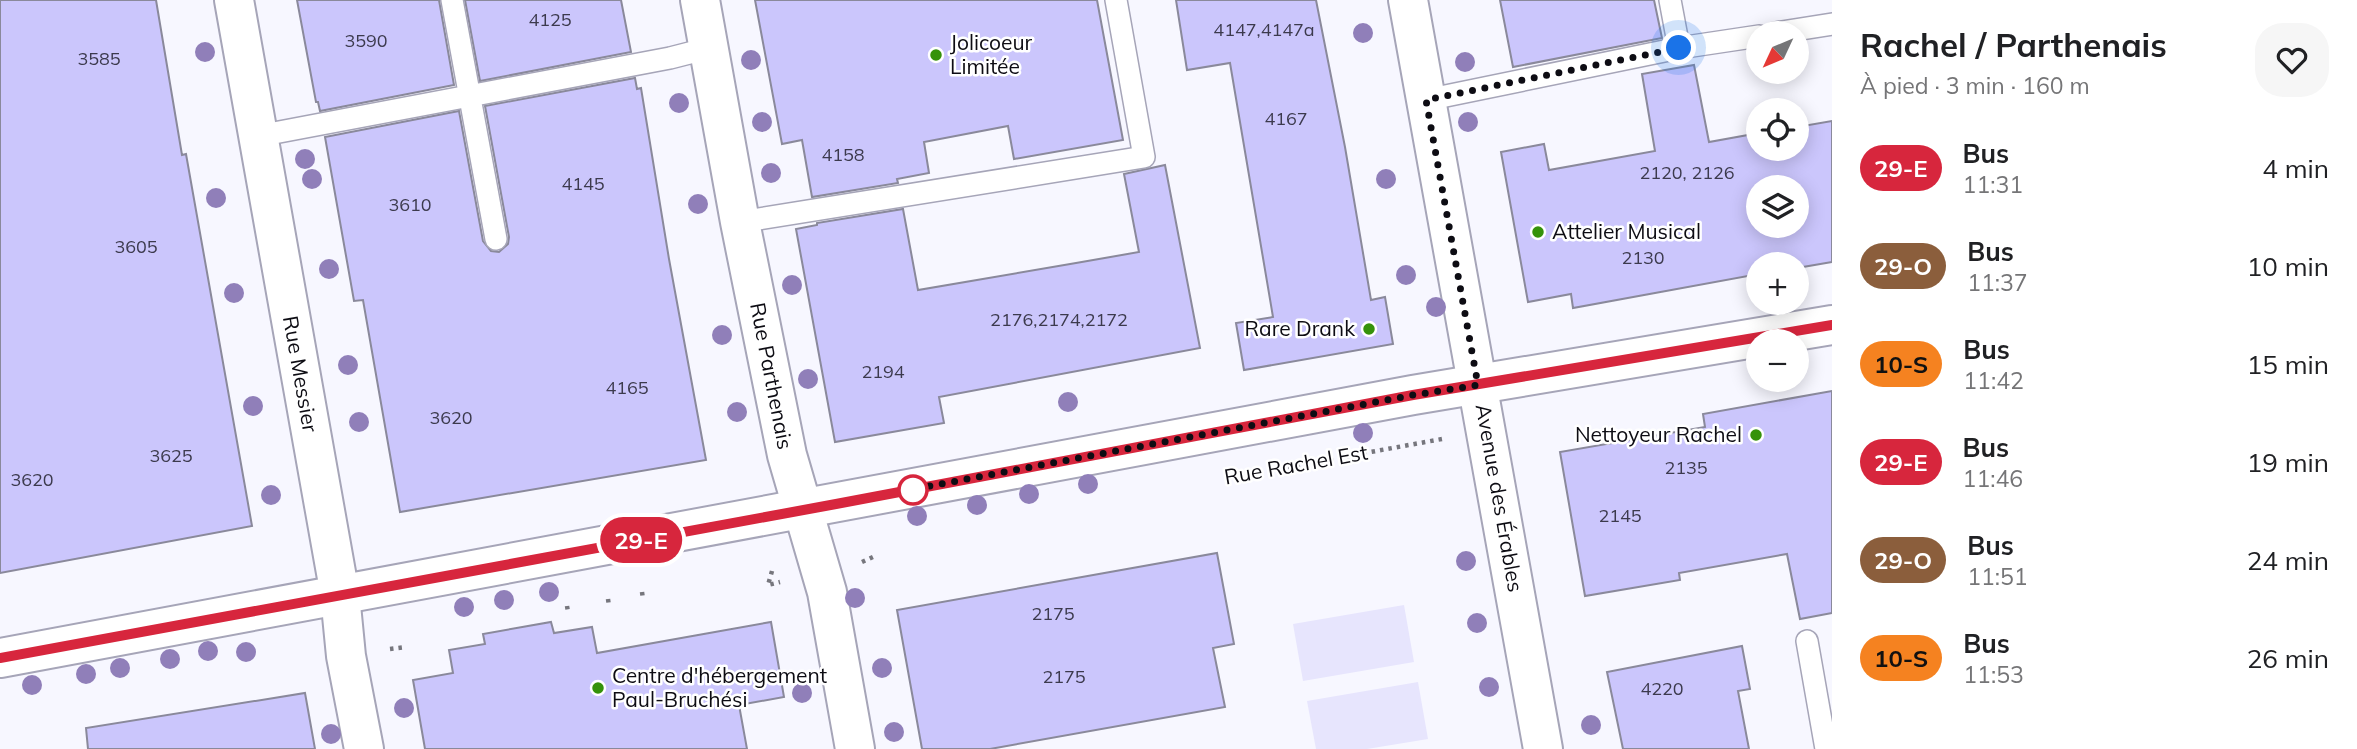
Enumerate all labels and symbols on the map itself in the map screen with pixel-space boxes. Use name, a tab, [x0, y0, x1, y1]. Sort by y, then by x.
house number: 4125	[528, 8, 572, 31]
house number: 4147,4147a	[1213, 18, 1315, 41]
north arrow	[1746, 21, 1810, 84]
house number: 3590	[344, 29, 388, 52]
place label: Jolicoeur Limitée	[950, 29, 1033, 79]
your location	[1661, 30, 1696, 65]
house number: 3585	[77, 47, 121, 70]
marker: Jolicoeur Limitée	[928, 47, 944, 63]
house number: 4167	[1264, 107, 1308, 130]
house number: 4158	[821, 143, 865, 166]
house number: 2120, 2126	[1639, 161, 1735, 184]
house number: 4145	[561, 172, 605, 195]
house number: 3610	[388, 193, 432, 216]
place label: Attelier Musical	[1552, 218, 1701, 244]
marker: Attelier Musical	[1530, 224, 1546, 240]
house number: 3605	[114, 235, 158, 258]
house number: 2130	[1621, 246, 1665, 269]
street label: Rue Parthenais	[745, 300, 799, 451]
house number: 2176,2174,2172	[990, 308, 1128, 331]
street label: Rue Messier	[278, 314, 324, 434]
place label: Rare Drank	[1245, 315, 1355, 341]
marker: Rare Drank	[1361, 321, 1377, 337]
house number: 2194	[861, 360, 905, 383]
house number: 4165	[605, 376, 649, 399]
street label: Avenue des Érables	[1471, 402, 1529, 594]
house number: 3620	[429, 406, 473, 429]
place label: Nettoyeur Rachel	[1575, 421, 1742, 447]
marker: Nettoyeur Rachel	[1748, 427, 1764, 443]
street label: Rue Rachel Est	[1222, 439, 1370, 489]
house number: 3625	[149, 444, 193, 467]
house number: 2135	[1664, 456, 1708, 479]
house number: 3620	[10, 468, 54, 491]
unlabelled marker	[898, 475, 928, 505]
house number: 2145	[1598, 504, 1642, 527]
line badge: 29-E	[592, 517, 690, 563]
house number: 2175	[1031, 602, 1075, 625]
place label: Centre d'hébergement Paul-Bruchési	[612, 662, 827, 712]
house number: 2175	[1042, 665, 1086, 688]
house number: 4220	[1640, 677, 1684, 700]
marker: Centre d'hébergement Paul-Bruchési	[590, 680, 606, 696]

